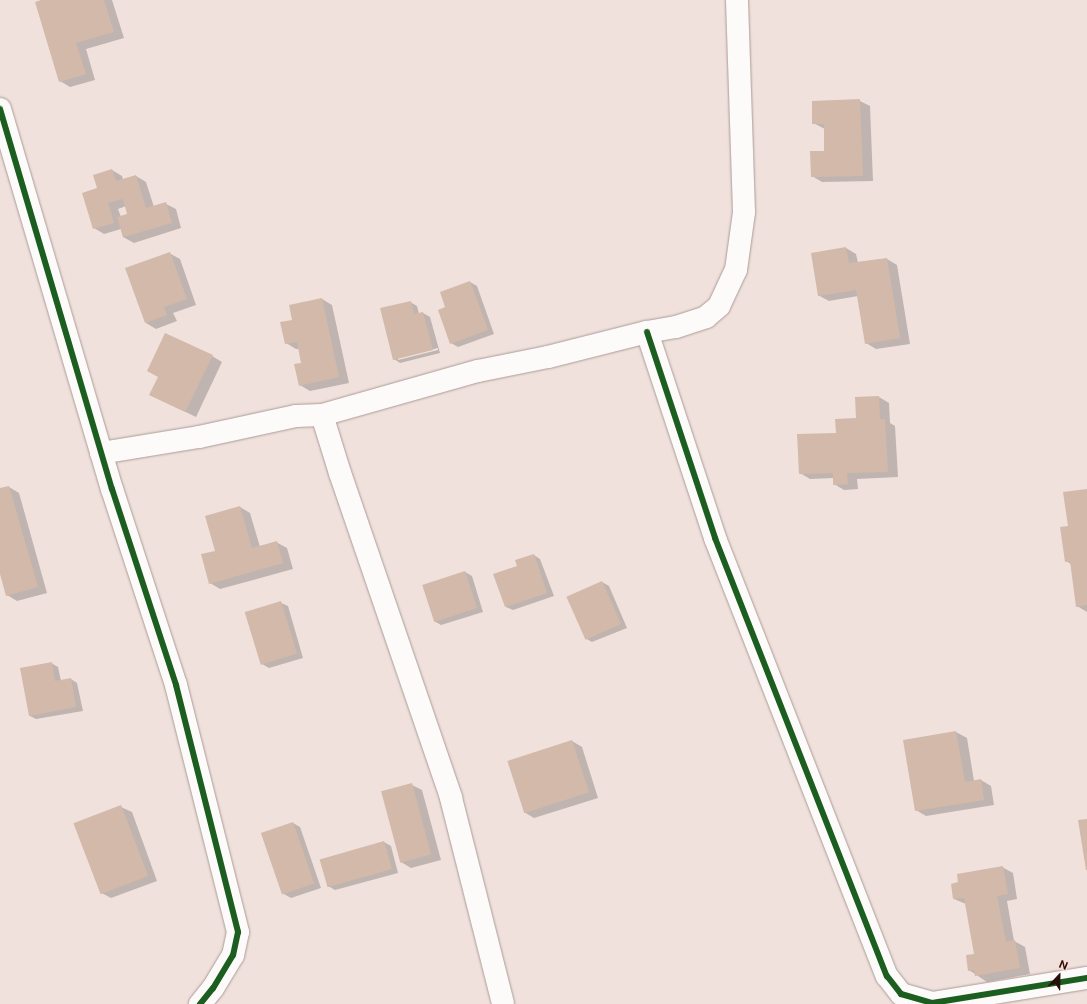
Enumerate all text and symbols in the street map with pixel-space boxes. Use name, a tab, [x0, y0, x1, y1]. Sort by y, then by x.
north arrow	[1039, 956, 1079, 996]
text: N	[1057, 958, 1070, 972]

